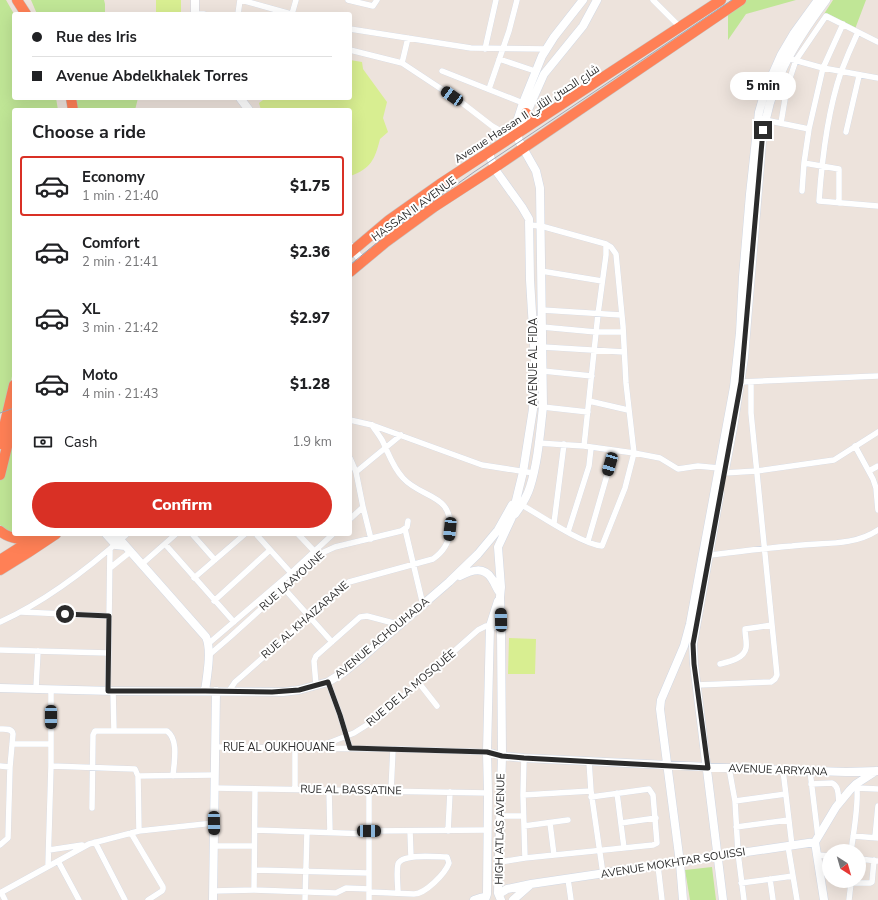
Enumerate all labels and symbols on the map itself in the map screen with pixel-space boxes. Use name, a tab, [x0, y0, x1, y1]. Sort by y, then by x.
street label: Avenue Hassan II شارع الحسن الثاني	[452, 61, 603, 167]
callout: 5 min	[730, 72, 796, 100]
car	[439, 84, 465, 108]
route end	[754, 121, 772, 139]
street label: HASSAN II AVENUE	[369, 173, 459, 245]
street label: AVENUE AL FIDA	[526, 318, 541, 406]
car	[601, 451, 619, 477]
car	[443, 516, 457, 542]
street label: RUE LAAYOUNE	[256, 548, 328, 614]
street label: RUE AL KHAIZARANE	[258, 578, 352, 662]
street label: AVENUE ACHOUHADA	[331, 594, 433, 682]
route start	[56, 605, 74, 623]
car	[495, 608, 507, 632]
street label: RUE DE LA MOSQUÉE	[362, 645, 459, 730]
car	[45, 705, 57, 729]
street label: RUE AL OUKHOUANE	[223, 740, 335, 755]
street label: AVENUE ARRYANA	[728, 761, 828, 779]
street label: HIGH ATLAS AVENUE	[492, 773, 508, 885]
street label: RUE AL BASSATINE	[300, 782, 402, 798]
car	[208, 811, 220, 835]
car	[357, 825, 381, 837]
street label: AVENUE MOKHTAR SOUISSI	[600, 844, 746, 882]
north arrow	[822, 844, 866, 888]

